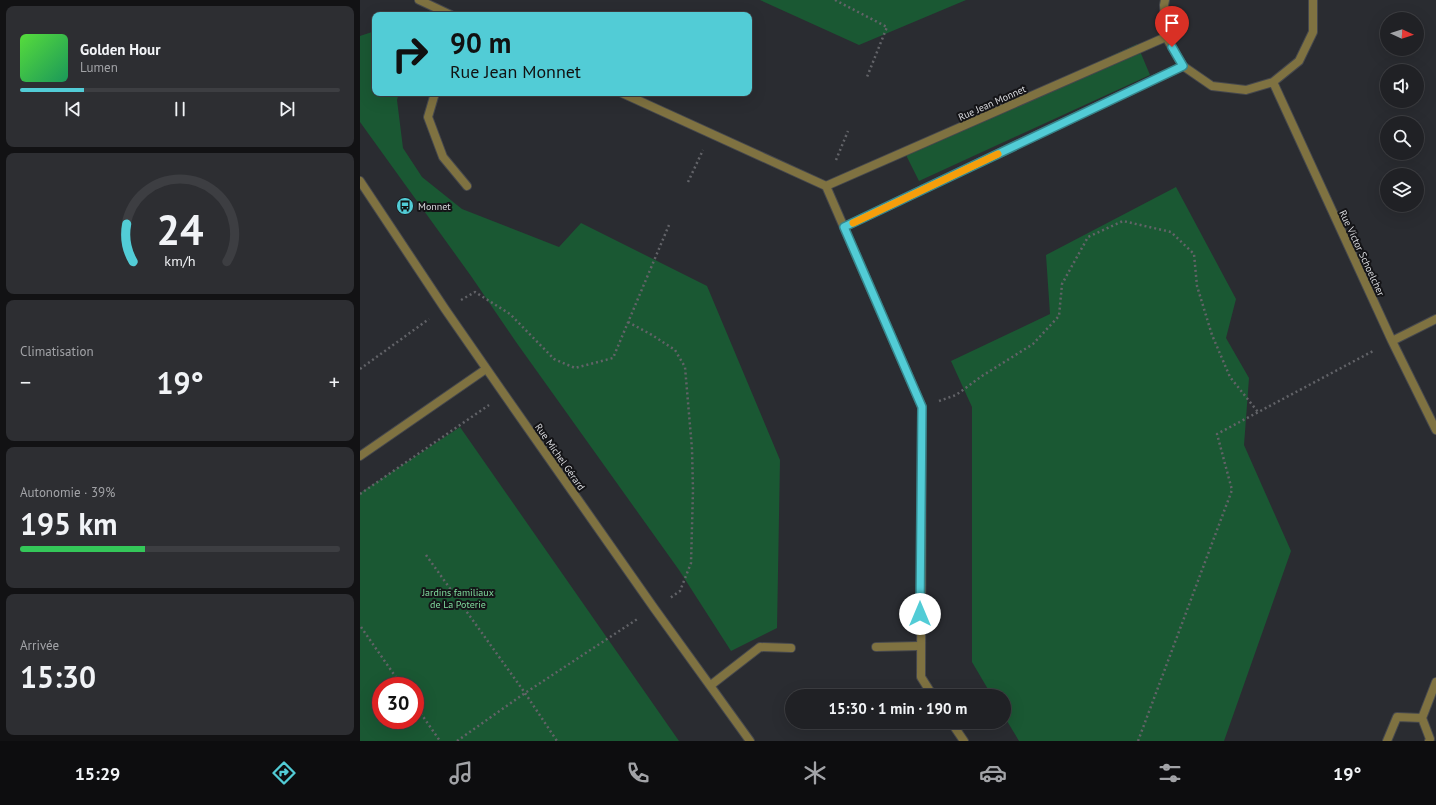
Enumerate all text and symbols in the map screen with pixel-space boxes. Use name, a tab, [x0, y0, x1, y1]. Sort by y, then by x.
pin	[1155, 6, 1189, 47]
icon: arrive	[1161, 12, 1183, 34]
north arrow	[1380, 12, 1424, 56]
map controls	[1380, 12, 1424, 212]
text: 90 m	[450, 24, 511, 61]
icon: right	[384, 28, 436, 80]
text: Golden Hour	[80, 40, 160, 59]
text: Lumen	[80, 59, 118, 76]
text: Rue Jean Monnet	[450, 60, 581, 83]
button: sound	[1380, 64, 1424, 108]
street label: Rue Jean Monnet	[956, 82, 1028, 124]
icon: previous	[62, 98, 84, 120]
icon: pause	[169, 98, 191, 120]
icon: next	[276, 98, 298, 120]
button: search	[1380, 116, 1424, 160]
button: layers	[1380, 168, 1424, 212]
bus stop icon: Monnet	[395, 196, 415, 216]
place label: Monnet	[418, 200, 451, 213]
text: 24	[156, 202, 204, 255]
street label: Rue Victor Schoelcher	[1336, 208, 1388, 299]
text: km/h	[164, 250, 196, 269]
text: Climatisation	[20, 343, 94, 360]
text: 19°	[156, 363, 204, 402]
text: −	[20, 368, 31, 396]
text: +	[329, 368, 340, 396]
street label: Rue Michel Gérard	[532, 421, 588, 493]
text: Autonomie · 39%	[20, 484, 115, 501]
text: 195 km	[20, 504, 118, 543]
park label: Jardins familiaux de La Poterie	[421, 586, 494, 611]
position arrow	[899, 593, 941, 635]
text: Arrivée	[20, 637, 59, 654]
text: 15:30	[20, 657, 96, 696]
speed limit sign: 30	[372, 677, 424, 729]
text: 15:30 · 1 min · 190 m	[829, 699, 967, 718]
icon: directions	[270, 759, 298, 787]
icon: music	[447, 759, 475, 787]
icon: phone	[624, 759, 652, 787]
icon: climate	[801, 759, 829, 787]
icon: car	[979, 759, 1007, 787]
icon: filters	[1156, 759, 1184, 787]
text: 15:29	[75, 762, 120, 785]
text: 19°	[1333, 762, 1361, 785]

